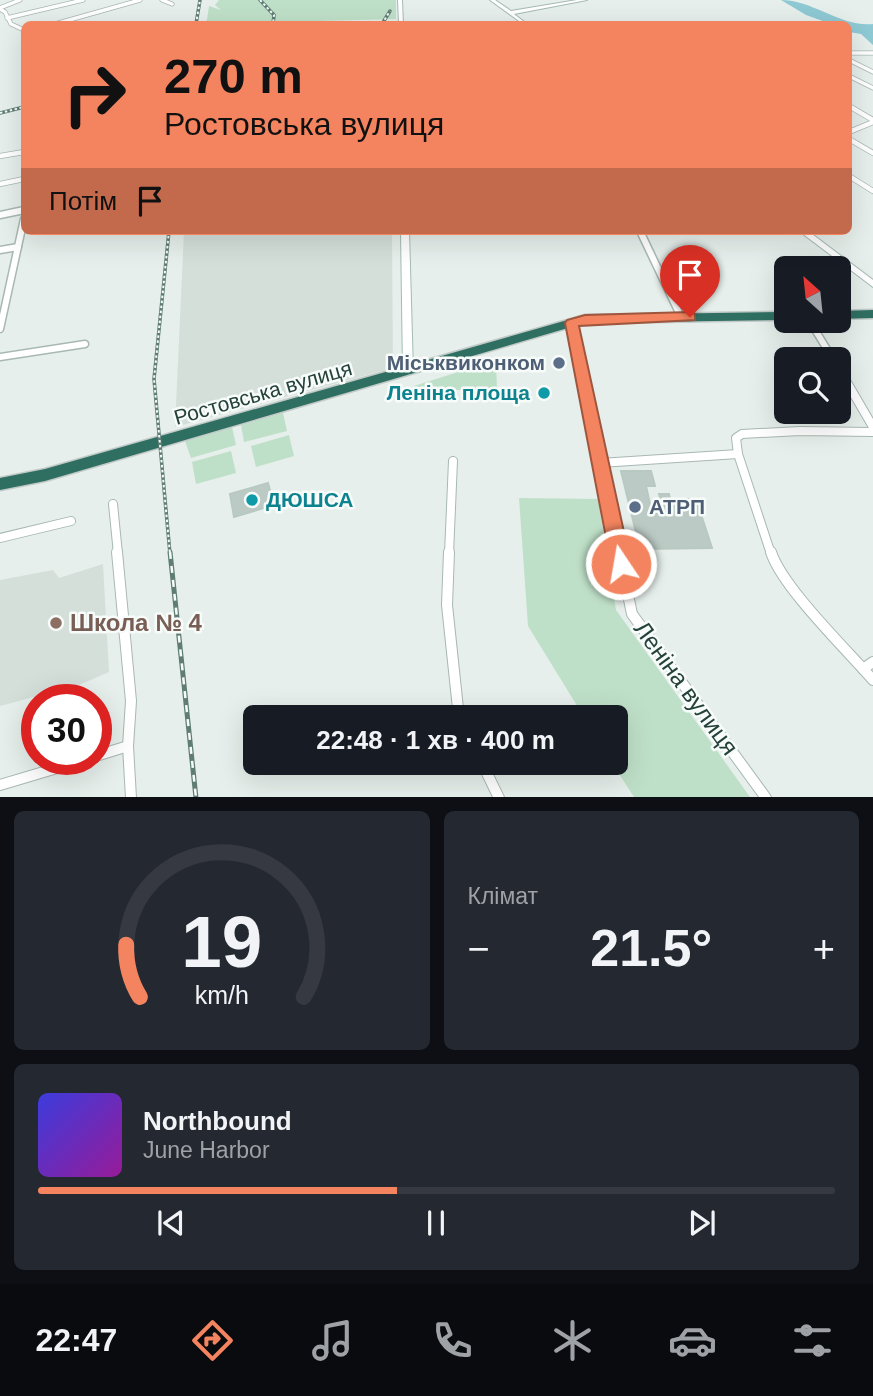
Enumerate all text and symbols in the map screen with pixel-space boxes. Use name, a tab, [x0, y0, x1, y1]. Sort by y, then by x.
icon: right	[49, 49, 140, 140]
text: 270 m	[164, 49, 303, 103]
text: Ростовська вулиця	[164, 106, 444, 142]
icon: arrive	[131, 182, 169, 220]
text: Потім	[49, 186, 117, 216]
pin	[660, 245, 720, 317]
icon: arrive	[671, 256, 709, 294]
north arrow	[774, 256, 850, 332]
map controls	[774, 256, 851, 424]
button: search	[774, 347, 851, 424]
place label: Міськвиконком	[387, 351, 545, 374]
marker: Міськвиконком	[551, 355, 567, 371]
street label: Ростовська вулиця	[171, 356, 354, 429]
place label: Леніна площа	[387, 381, 530, 404]
marker: Леніна площа	[536, 385, 552, 401]
place label: ДЮШСА	[266, 488, 354, 511]
marker: ДЮШСА	[244, 492, 260, 508]
place label: АТРП	[649, 495, 705, 518]
marker: АТРП	[627, 499, 643, 515]
position arrow	[584, 527, 658, 601]
place label: Школа № 4	[70, 609, 203, 636]
marker: Школа № 4	[48, 615, 64, 631]
street label: Леніна вулиця	[629, 616, 744, 760]
speed limit sign: 30	[21, 684, 112, 775]
text: 22:48 · 1 хв · 400 m	[316, 725, 555, 755]
text: Клімат	[468, 883, 538, 909]
text: 19	[181, 901, 262, 982]
text: 21.5°	[590, 919, 712, 977]
text: −	[468, 928, 490, 970]
text: +	[813, 928, 835, 970]
text: km/h	[195, 980, 249, 1008]
text: Northbound	[143, 1106, 292, 1136]
text: June Harbor	[143, 1137, 270, 1163]
icon: previous	[152, 1204, 190, 1242]
icon: pause	[417, 1204, 455, 1242]
icon: next	[683, 1204, 721, 1242]
icon: directions	[188, 1316, 237, 1365]
icon: music	[308, 1316, 357, 1365]
icon: phone	[428, 1316, 477, 1365]
icon: climate	[548, 1316, 597, 1365]
icon: car	[668, 1316, 717, 1365]
icon: filters	[788, 1316, 837, 1365]
text: 22:47	[36, 1322, 117, 1358]

